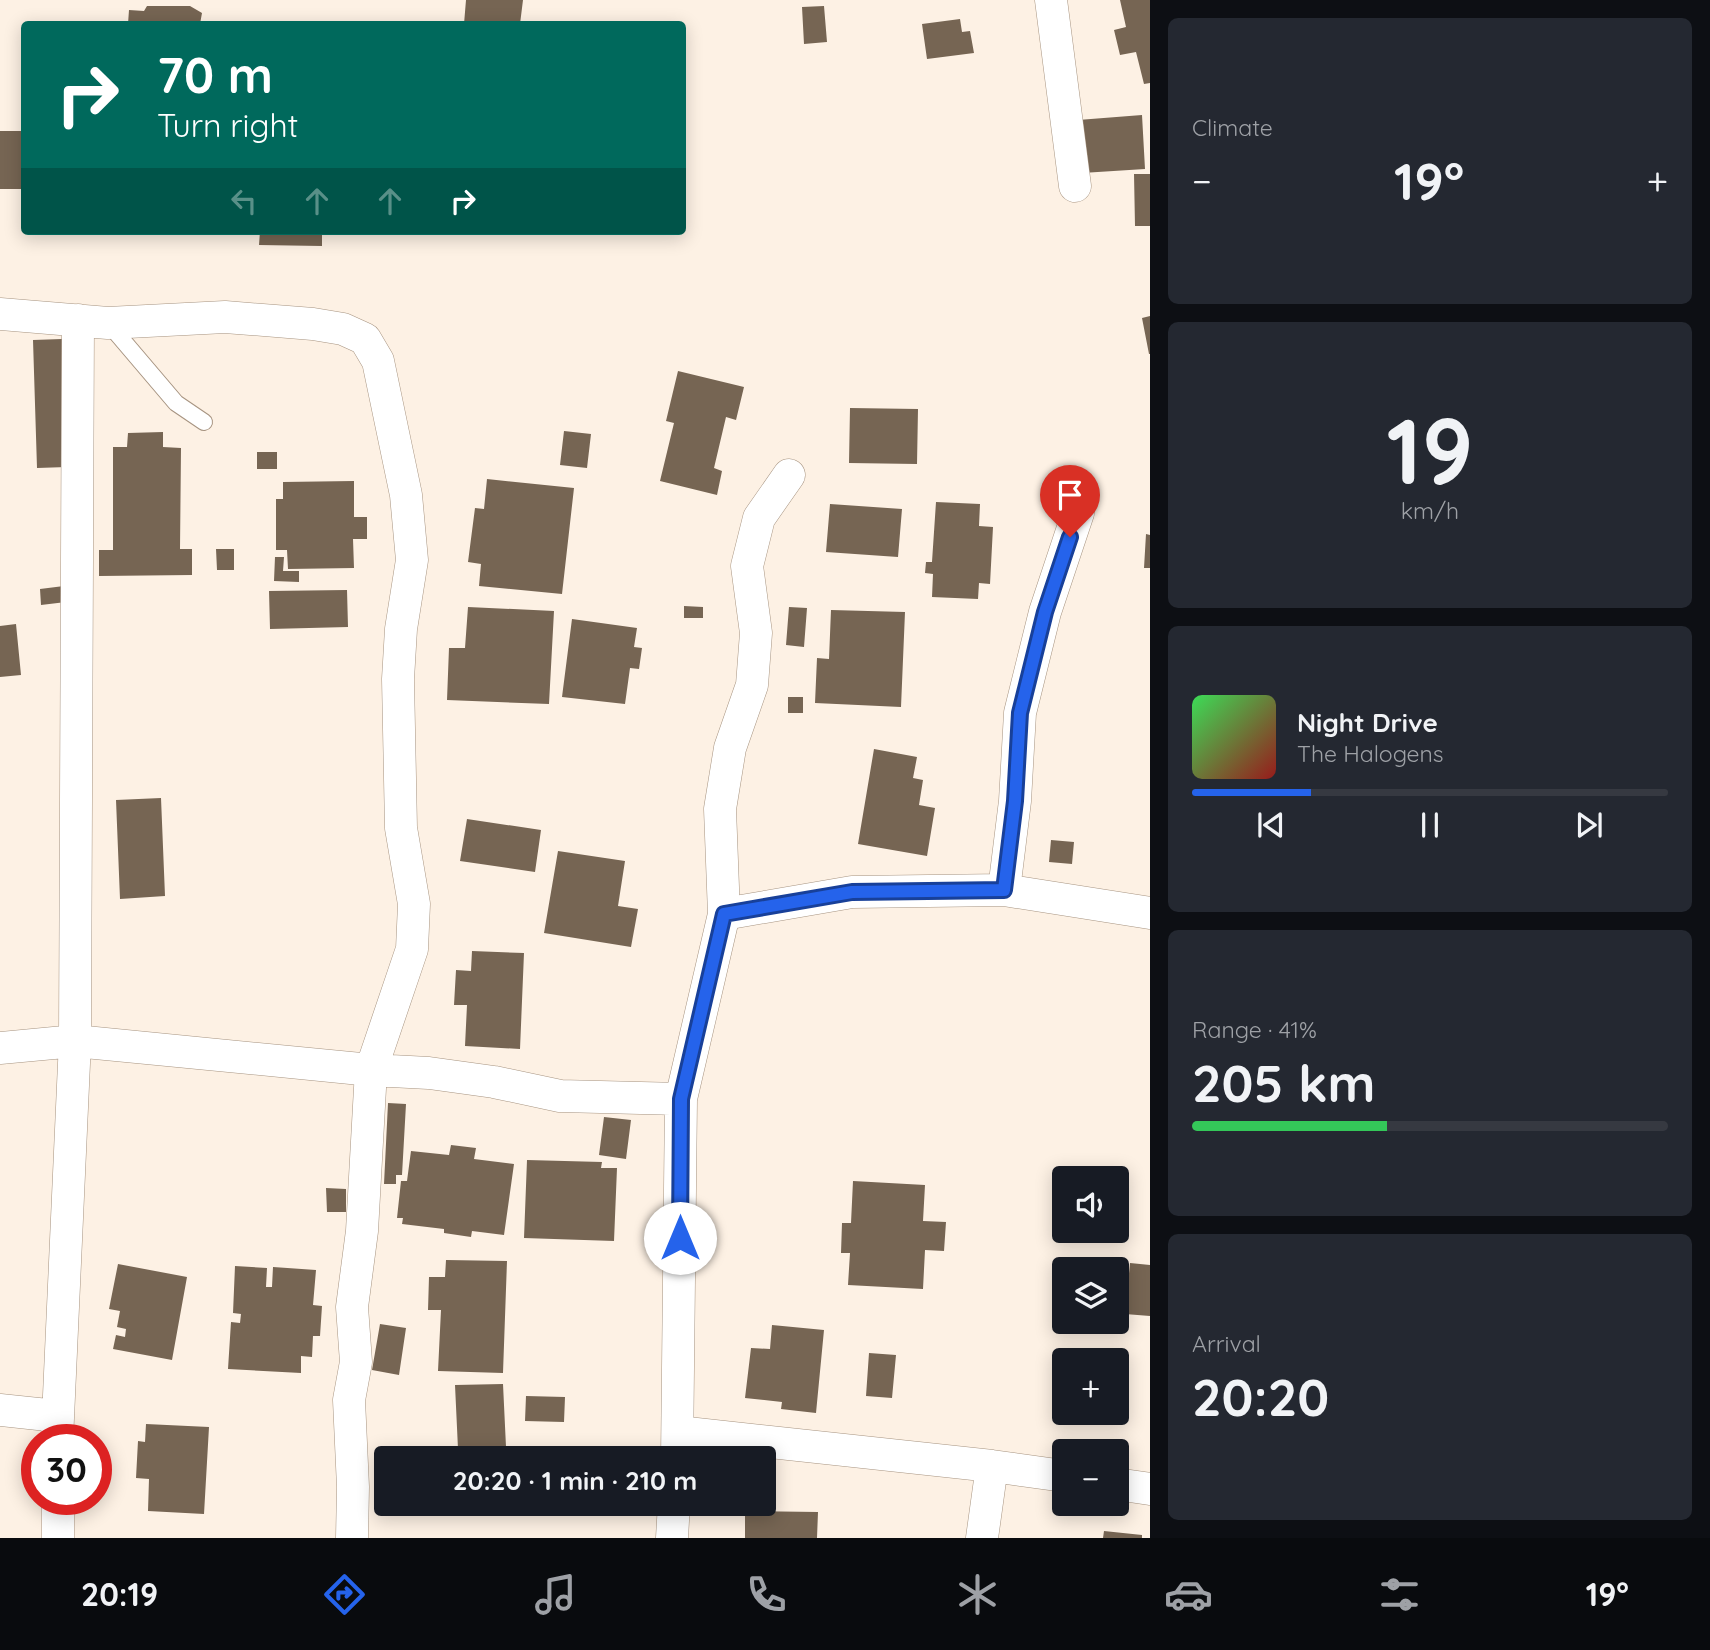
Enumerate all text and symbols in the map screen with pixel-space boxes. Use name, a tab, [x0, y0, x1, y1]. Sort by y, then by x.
text: 70 m	[157, 44, 273, 105]
icon: right	[42, 49, 133, 140]
text: Turn right	[157, 105, 298, 145]
text: Climate	[1192, 113, 1273, 142]
text: 19°	[1394, 148, 1464, 213]
text: −	[1192, 157, 1212, 205]
text: +	[1647, 157, 1668, 205]
icon: left	[225, 182, 263, 220]
icon: ahead	[298, 182, 336, 220]
icon: ahead	[371, 182, 409, 220]
icon: right	[444, 182, 482, 220]
text: 19	[1386, 393, 1474, 507]
pin	[1040, 465, 1100, 537]
icon: arrive	[1051, 476, 1089, 514]
text: km/h	[1401, 496, 1459, 525]
text: Night Drive	[1297, 706, 1438, 739]
text: The Halogens	[1297, 739, 1444, 768]
icon: previous	[1252, 806, 1290, 844]
icon: pause	[1411, 806, 1449, 844]
icon: next	[1570, 806, 1608, 844]
text: Range · 41%	[1192, 1015, 1317, 1044]
text: 205 km	[1192, 1050, 1376, 1115]
map controls	[1052, 1166, 1129, 1516]
button: sound	[1052, 1166, 1129, 1243]
position arrow	[643, 1201, 717, 1275]
button: layers	[1052, 1257, 1129, 1334]
text: Arrival	[1192, 1329, 1261, 1358]
button: +	[1052, 1348, 1129, 1425]
text: 20:20	[1192, 1364, 1329, 1429]
speed limit sign: 30	[21, 1424, 112, 1515]
button: −	[1052, 1439, 1129, 1516]
text: 20:20 · 1 min · 210 m	[453, 1464, 697, 1497]
icon: directions	[320, 1570, 369, 1619]
icon: music	[531, 1570, 580, 1619]
icon: phone	[742, 1570, 791, 1619]
icon: climate	[953, 1570, 1002, 1619]
icon: car	[1164, 1570, 1213, 1619]
icon: filters	[1375, 1570, 1424, 1619]
text: 20:19	[81, 1574, 158, 1614]
text: 19°	[1586, 1574, 1629, 1614]

